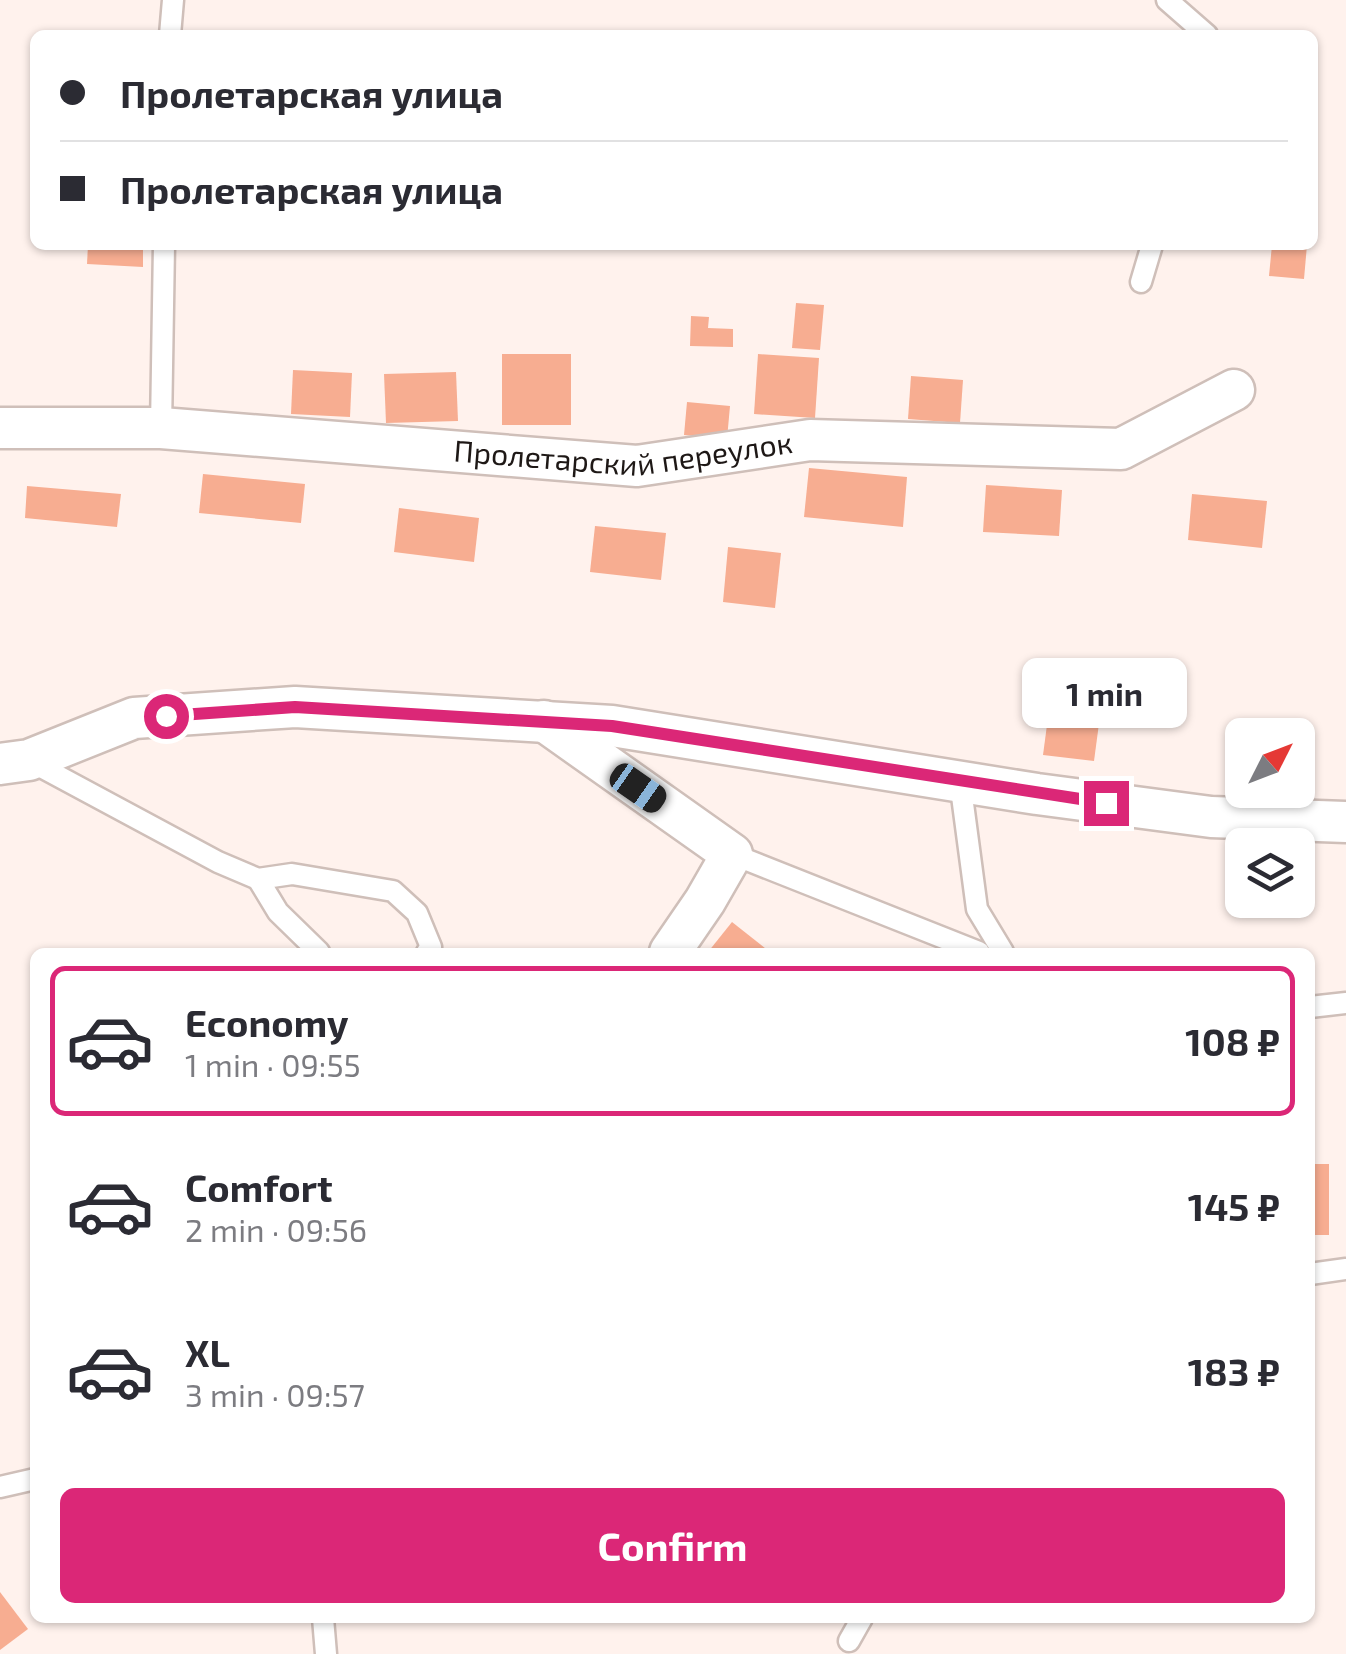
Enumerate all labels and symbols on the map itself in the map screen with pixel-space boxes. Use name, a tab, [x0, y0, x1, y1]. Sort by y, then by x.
street label: Пролетарский переулок	[452, 423, 794, 482]
callout: 1 min	[1024, 658, 1188, 728]
route start	[144, 694, 189, 739]
north arrow	[1225, 718, 1315, 808]
car	[605, 759, 671, 817]
route end	[1084, 781, 1129, 826]

